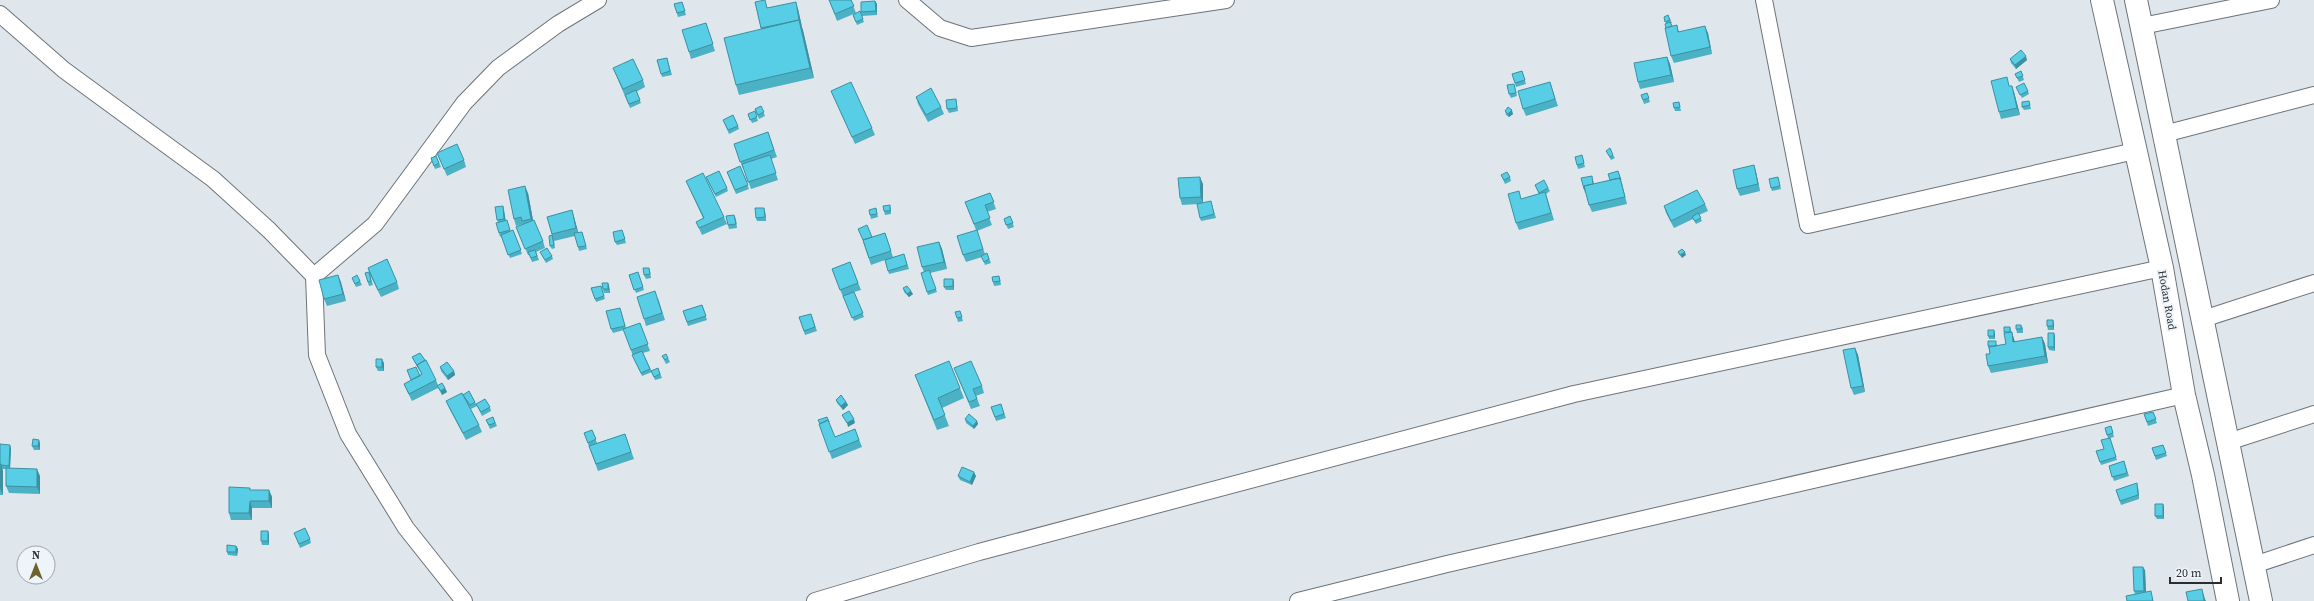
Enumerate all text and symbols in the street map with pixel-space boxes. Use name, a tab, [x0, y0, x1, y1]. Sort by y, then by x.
street label: Hodan Road	[2154, 269, 2180, 332]
north arrow	[16, 545, 56, 585]
text: N	[32, 548, 40, 563]
scale bar	[2170, 559, 2221, 585]
text: 20 m	[2176, 565, 2202, 581]

